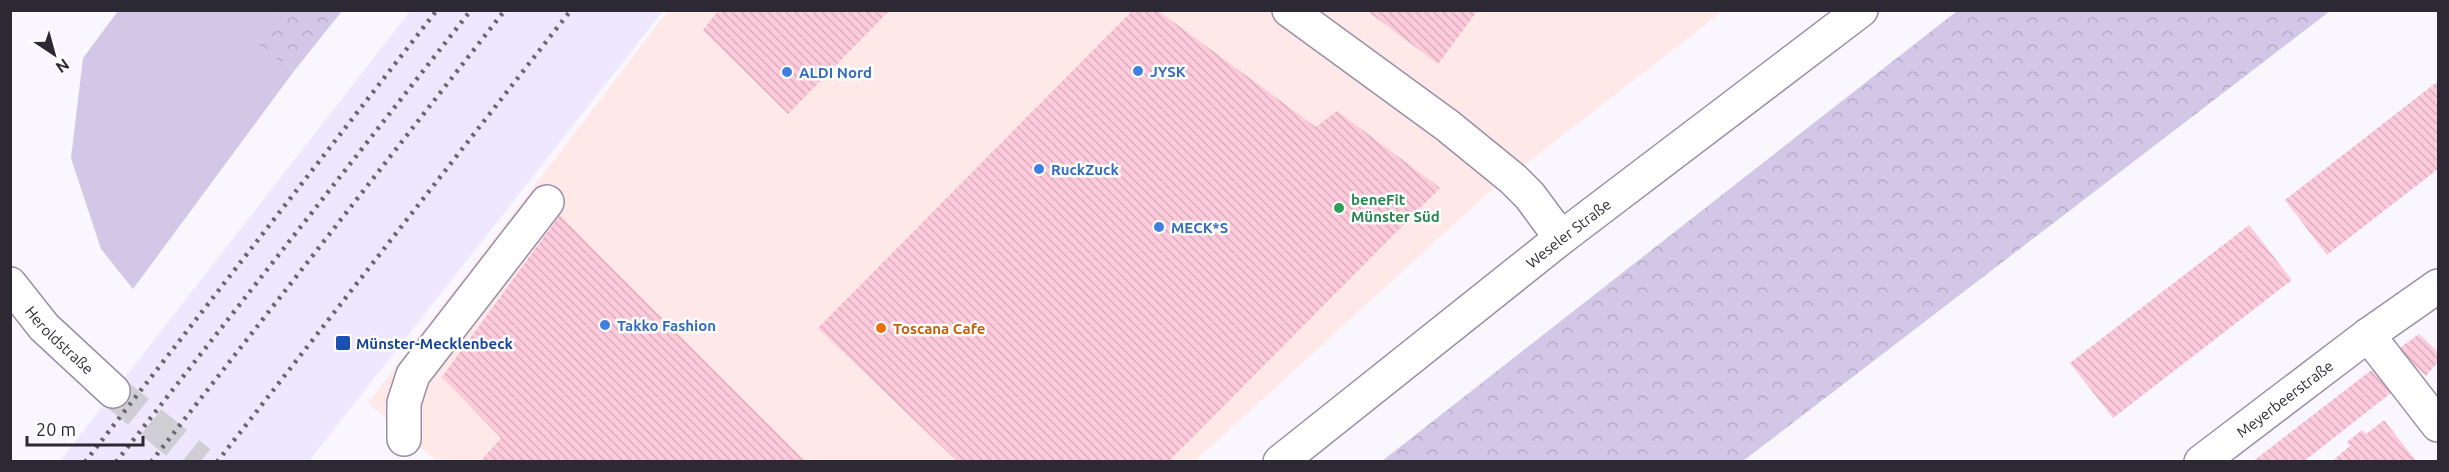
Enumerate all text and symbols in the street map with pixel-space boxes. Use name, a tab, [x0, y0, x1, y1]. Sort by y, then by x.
north arrow	[24, 24, 84, 84]
text: N	[53, 55, 73, 77]
place label: JYSK	[1150, 63, 1186, 80]
place label: ALDI Nord	[799, 64, 872, 81]
marker: JYSK	[1131, 64, 1145, 78]
marker: ALDI Nord	[780, 65, 794, 79]
place label: RuckZuck	[1051, 161, 1119, 178]
marker: RuckZuck	[1032, 162, 1046, 176]
place label: beneFit Münster Süd	[1351, 191, 1440, 225]
street label: Weseler Straße	[1522, 195, 1614, 271]
marker: beneFit Münster Süd	[1332, 201, 1346, 215]
place label: MECK*S	[1171, 219, 1228, 236]
marker: MECK*S	[1152, 220, 1166, 234]
street label: Heroldstraße	[22, 303, 97, 377]
place label: Takko Fashion	[617, 317, 716, 334]
marker: Takko Fashion	[598, 318, 612, 332]
place label: Toscana Cafe	[893, 320, 985, 337]
marker: Toscana Cafe	[874, 321, 888, 335]
marker: Münster-Mecklenbeck	[334, 334, 352, 352]
place label: Münster-Mecklenbeck	[356, 335, 514, 352]
street label: Meyerbeerstraße	[2233, 356, 2336, 441]
scale bar	[27, 409, 142, 447]
text: 20 m	[36, 419, 76, 439]

